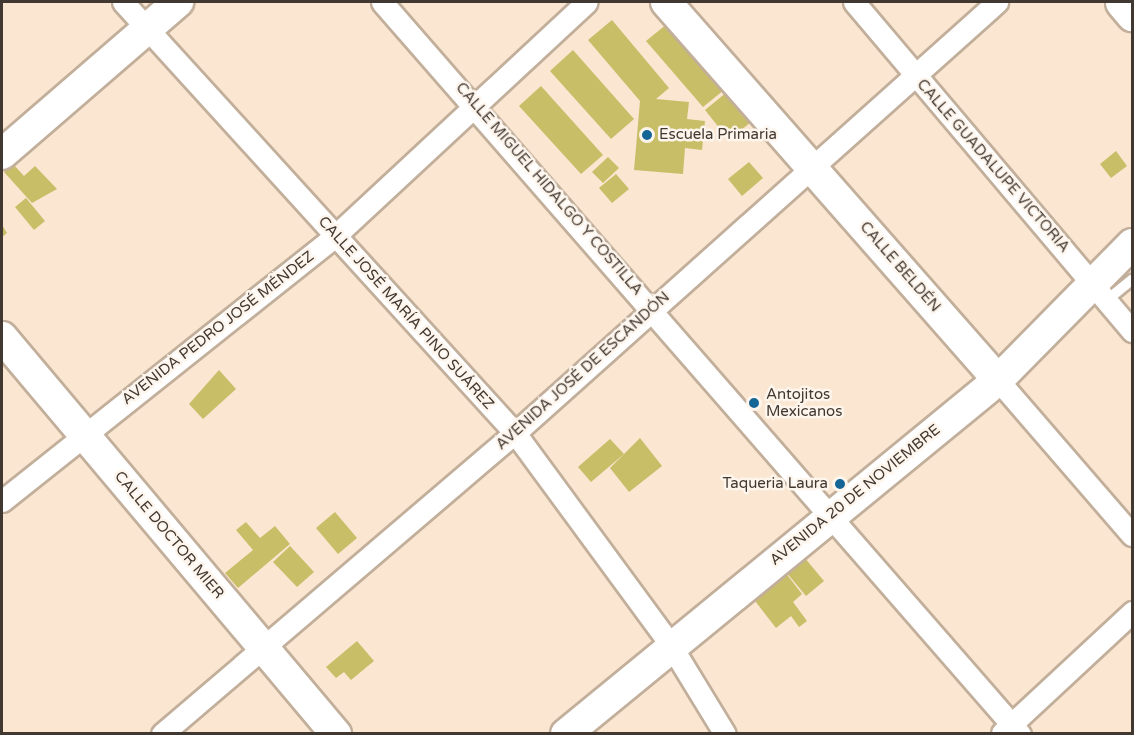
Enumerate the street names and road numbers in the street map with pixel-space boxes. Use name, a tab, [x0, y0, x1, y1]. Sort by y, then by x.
street label: CALLE GUADALUPE VICTORIA	[913, 76, 1073, 256]
street label: CALLE MIGUEL HIDALGO Y COSTILLA	[452, 79, 646, 299]
street label: CALLE JOSÉ MARÍA PINO SUÁREZ	[314, 213, 498, 413]
street label: CALLE BELDÉN	[856, 218, 944, 316]
street label: AVENIDA PEDRO JOSÉ MÉNDEZ	[118, 247, 318, 409]
street label: AVENIDA JOSÉ DE ESCANDÓN	[492, 288, 674, 454]
street label: AVENIDA 20 DE NOVIEMBRE	[766, 421, 944, 569]
street label: CALLE DOCTOR MIER	[110, 468, 228, 602]

